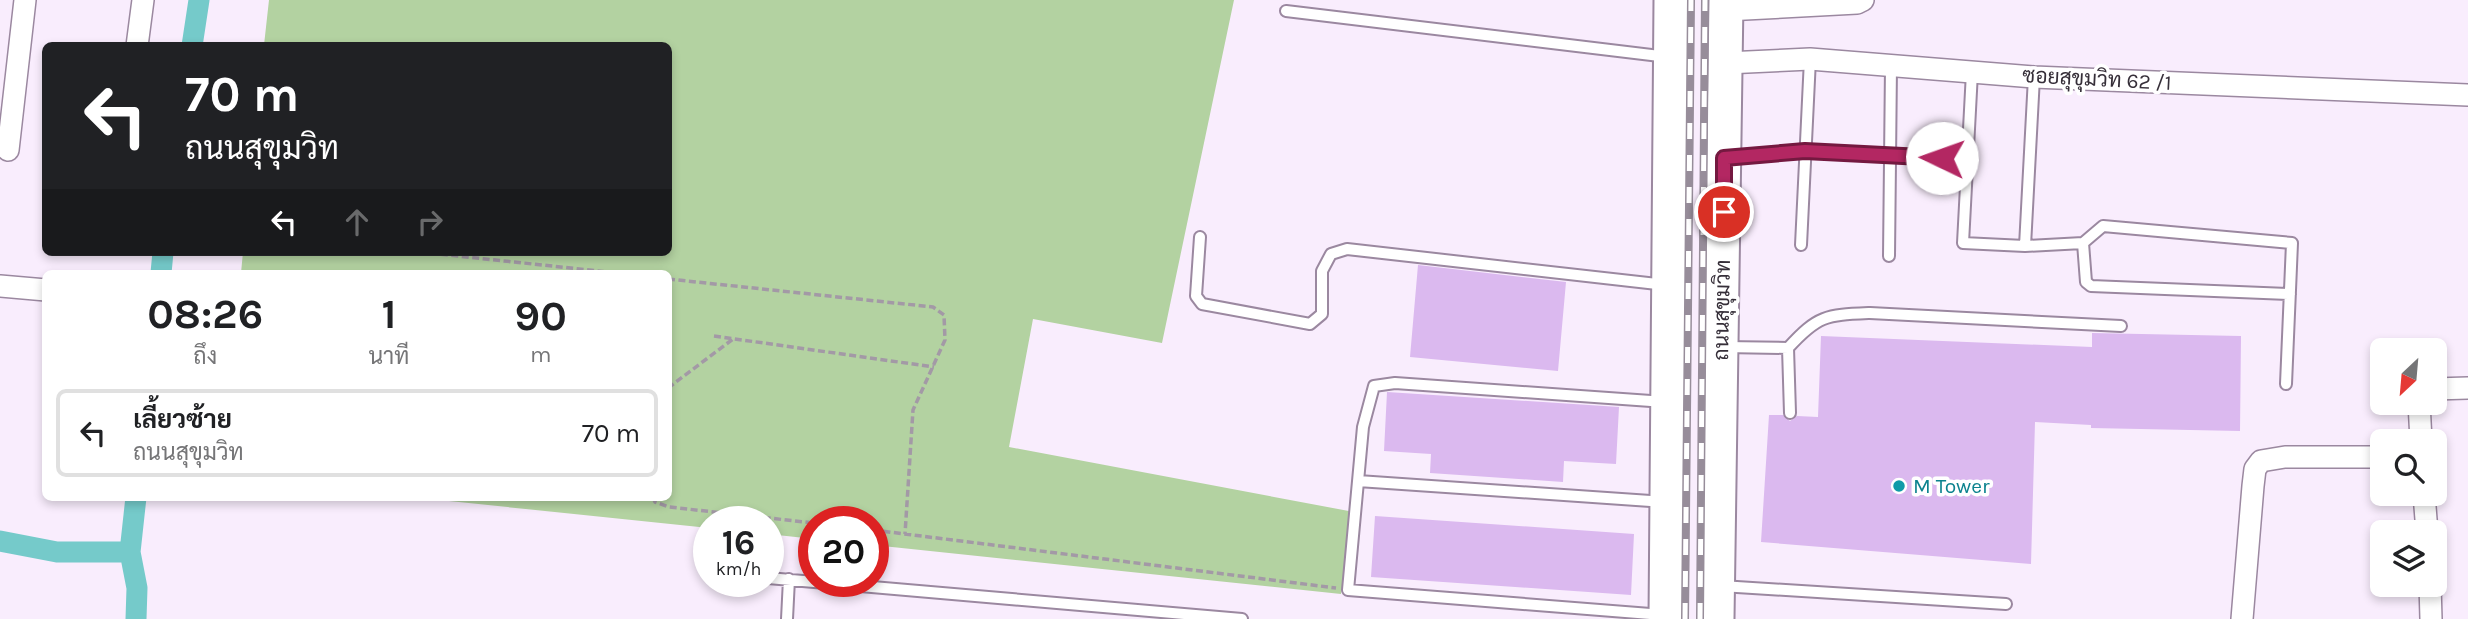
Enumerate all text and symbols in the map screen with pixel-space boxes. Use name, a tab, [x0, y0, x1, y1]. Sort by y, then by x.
street label: ซอยสุขุมวิท 62 /1	[2022, 63, 2172, 97]
text: 70 m	[185, 66, 299, 123]
icon: left	[70, 70, 161, 161]
position arrow	[1905, 121, 1979, 195]
text: ถนนสุขุมวิท	[185, 130, 339, 167]
pin	[1694, 182, 1754, 242]
icon: arrive	[1705, 193, 1743, 231]
icon: left	[265, 203, 303, 241]
icon: ahead	[338, 203, 376, 241]
icon: right	[411, 203, 449, 241]
street label: ถนนสุขุมวิท	[1709, 259, 1737, 361]
text: 08:26	[147, 289, 263, 339]
text: 1	[381, 289, 396, 339]
text: 90	[515, 291, 567, 341]
north arrow	[2370, 338, 2446, 415]
map controls	[2370, 338, 2447, 597]
text: m	[530, 341, 551, 368]
text: ถึง	[193, 343, 217, 370]
text: นาที	[368, 343, 409, 370]
text: เลี้ยวซ้าย	[133, 404, 232, 435]
icon: left	[74, 414, 112, 452]
text: 70 m	[582, 418, 640, 449]
button: search	[2370, 429, 2447, 506]
text: ถนนสุขุมวิท	[133, 439, 244, 466]
place label: M Tower	[1913, 474, 1990, 498]
marker: M Tower	[1891, 478, 1907, 494]
speed limit sign: 20	[798, 506, 889, 597]
button: layers	[2370, 520, 2447, 597]
text: 16	[722, 522, 755, 563]
text: km/h	[716, 558, 761, 580]

